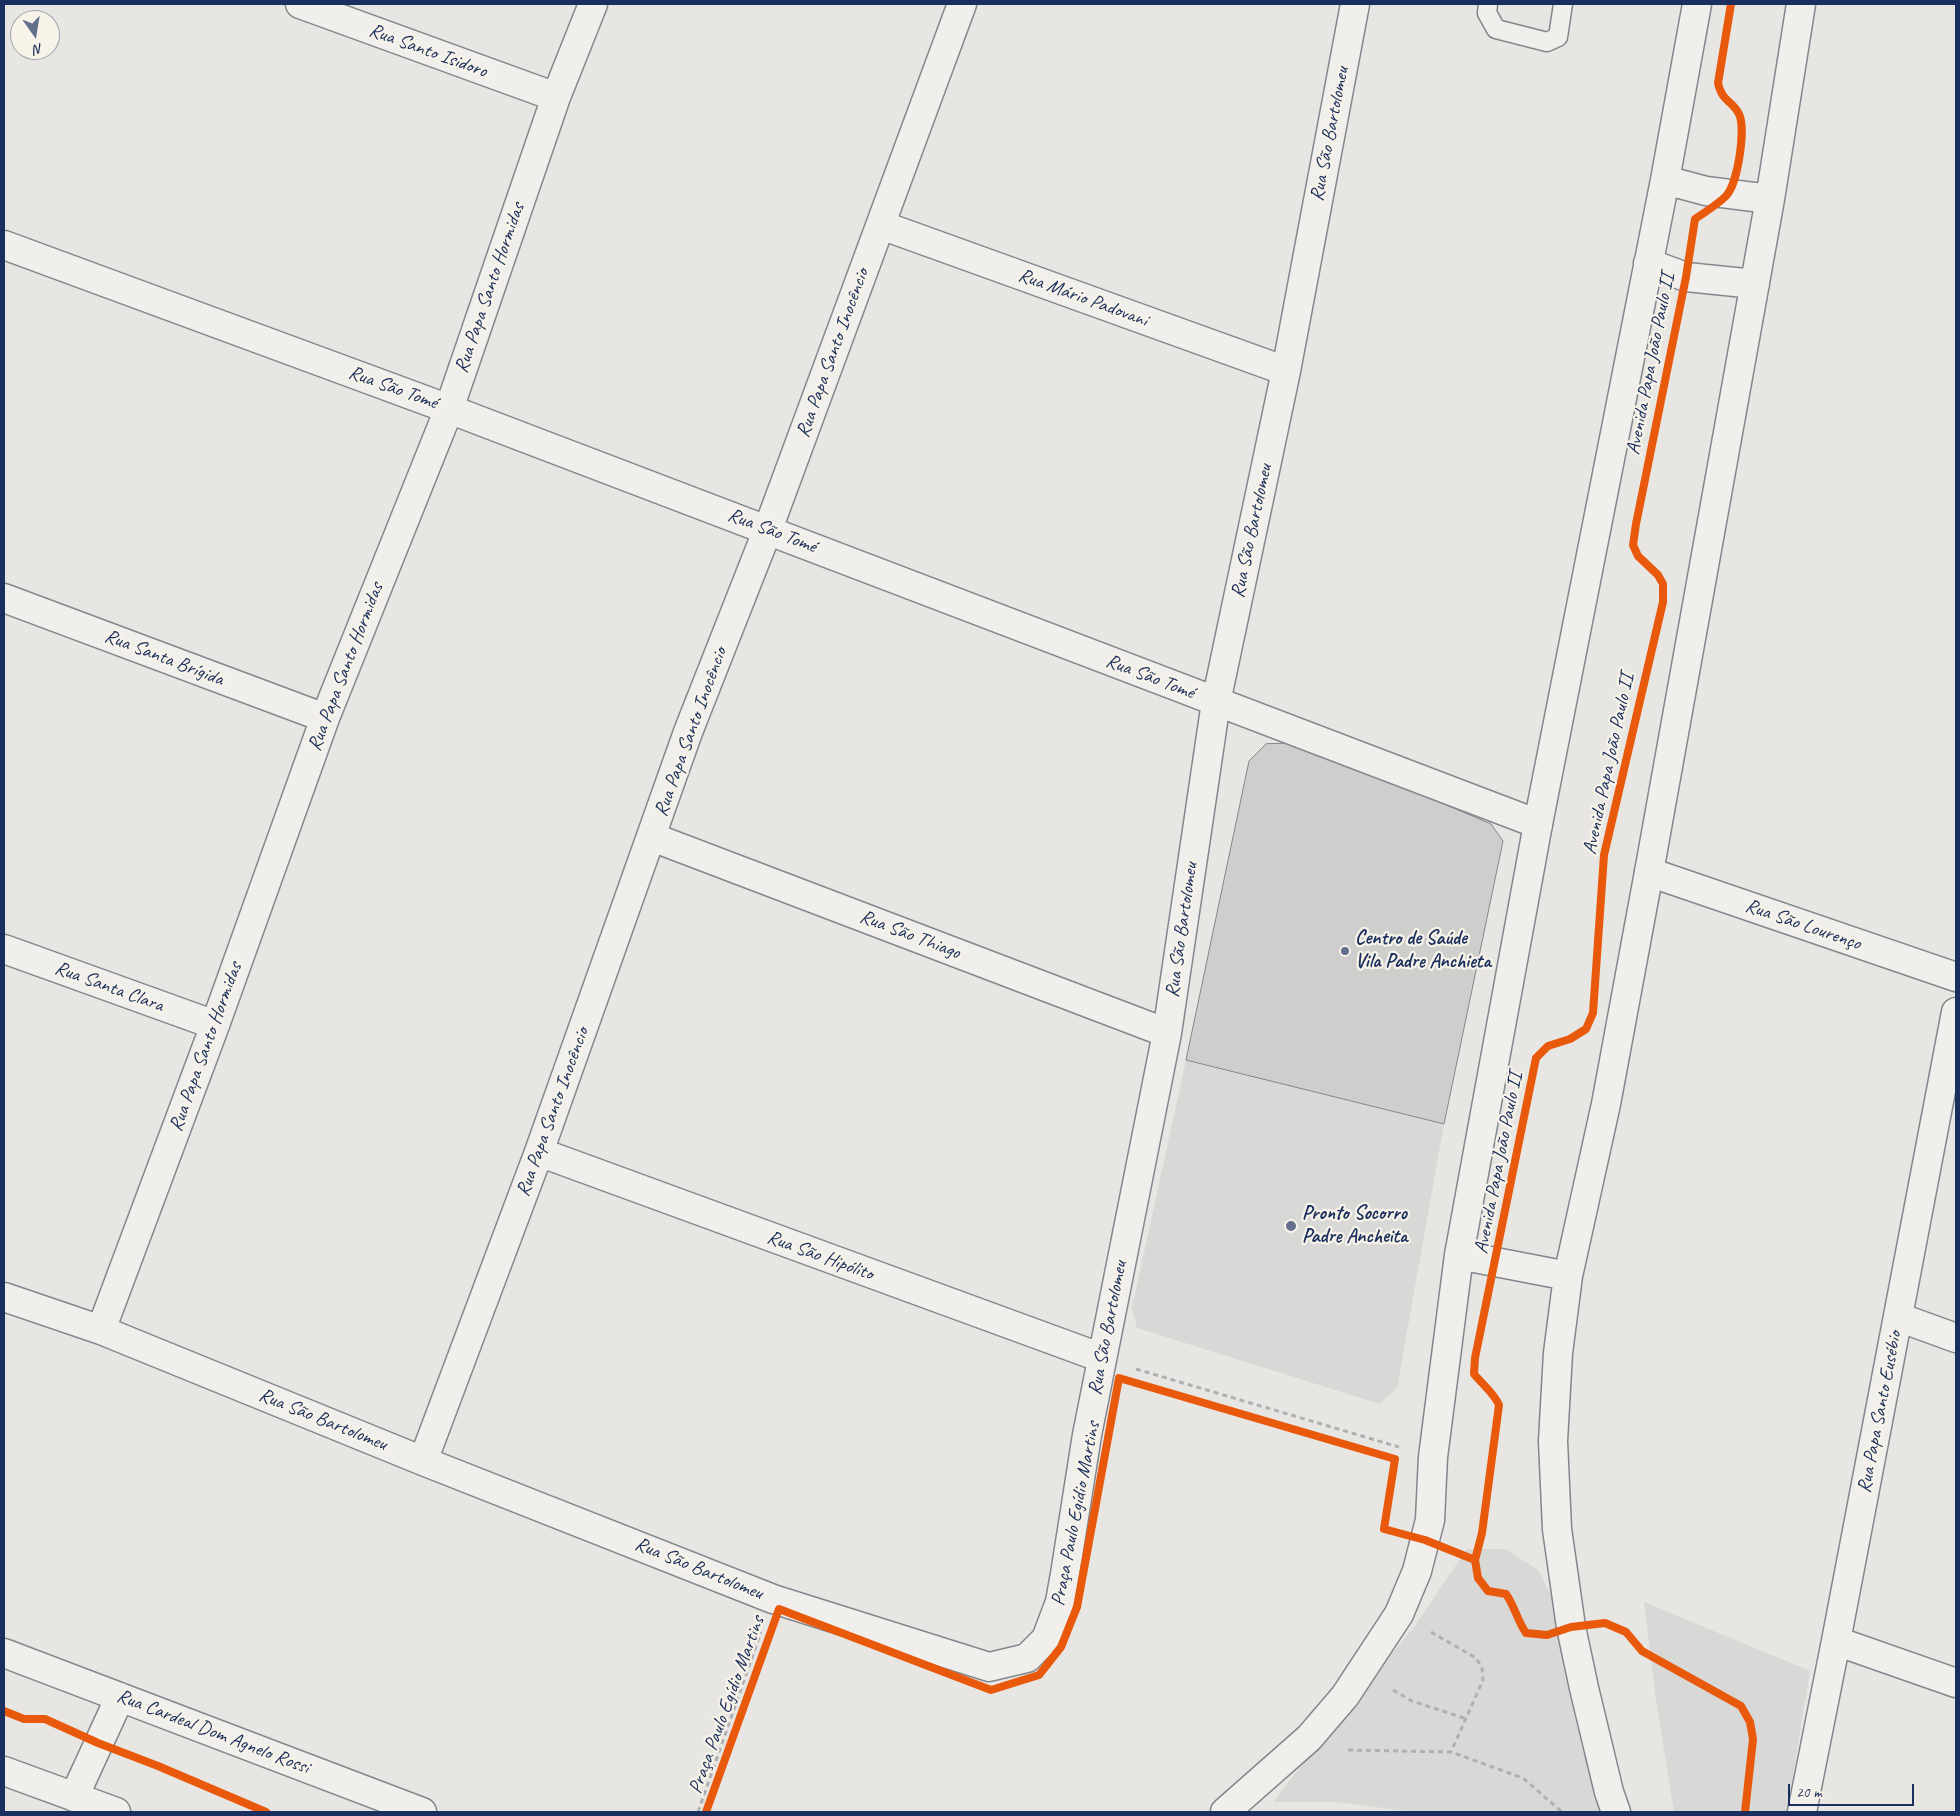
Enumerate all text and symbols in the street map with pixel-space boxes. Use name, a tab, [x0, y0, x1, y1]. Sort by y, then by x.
north arrow	[10, 10, 60, 60]
street label: Rua Santo Isidoro	[366, 19, 490, 83]
text: N	[32, 40, 44, 58]
street label: Rua São Bartolomeu	[1305, 65, 1355, 203]
street label: Rua Papa Santo Hormidas	[450, 200, 530, 376]
street label: Rua Mário Padovani	[1015, 263, 1151, 333]
street label: Rua Papa Santo Inocêncio	[791, 265, 875, 441]
street label: Avenida Papa João Paulo II	[1622, 271, 1680, 457]
street label: Rua São Tomé	[345, 361, 441, 415]
street label: Rua São Bartolomeu	[1226, 462, 1278, 600]
street label: Rua São Tomé	[724, 503, 820, 559]
street label: Rua Papa Santo Hormidas	[303, 580, 389, 754]
street label: Rua Santa Brígida	[101, 624, 227, 692]
street label: Rua Papa Santo Inocêncio	[649, 644, 733, 820]
street label: Rua São Tomé	[1102, 649, 1198, 705]
street label: Avenida Papa João Paulo II	[1578, 671, 1640, 857]
street label: Rua São Bartolomeu	[1161, 861, 1203, 999]
street label: Rua São Lourenço	[1742, 894, 1864, 956]
street label: Rua São Thiago	[856, 905, 964, 965]
place label: Centro de Saúde Vila Padre Anchieta	[1355, 927, 1491, 974]
marker: Centro de Saúde Vila Padre Anchieta	[1339, 945, 1351, 957]
street label: Rua Santa Clara	[51, 956, 167, 1018]
street label: Rua Papa Santo Hormidas	[164, 959, 248, 1135]
street label: Rua Papa Santo Inocêncio	[511, 1024, 595, 1200]
street label: Avenida Papa João Paulo II	[1470, 1070, 1528, 1256]
place label: Pronto Socorro Padre Ancheita	[1302, 1202, 1407, 1249]
marker: Pronto Socorro Padre Ancheita	[1284, 1219, 1298, 1233]
street label: Rua São Hipólito	[764, 1226, 876, 1286]
street label: Rua São Bartolomeu	[1083, 1259, 1133, 1397]
street label: Rua Papa Santo Eusébio	[1853, 1329, 1907, 1495]
street label: Rua São Bartolomeu	[255, 1383, 391, 1457]
street label: Praça Paulo Egídio Martins	[1046, 1420, 1106, 1608]
street label: Rua São Bartolomeu	[631, 1532, 767, 1606]
street label: Praça Paulo Egídio Martins	[684, 1613, 770, 1797]
street label: Rua Cardeal Dom Agnelo Rossi	[113, 1684, 313, 1780]
scale bar	[1790, 1774, 1916, 1806]
text: 20 m	[1796, 1783, 1822, 1802]

